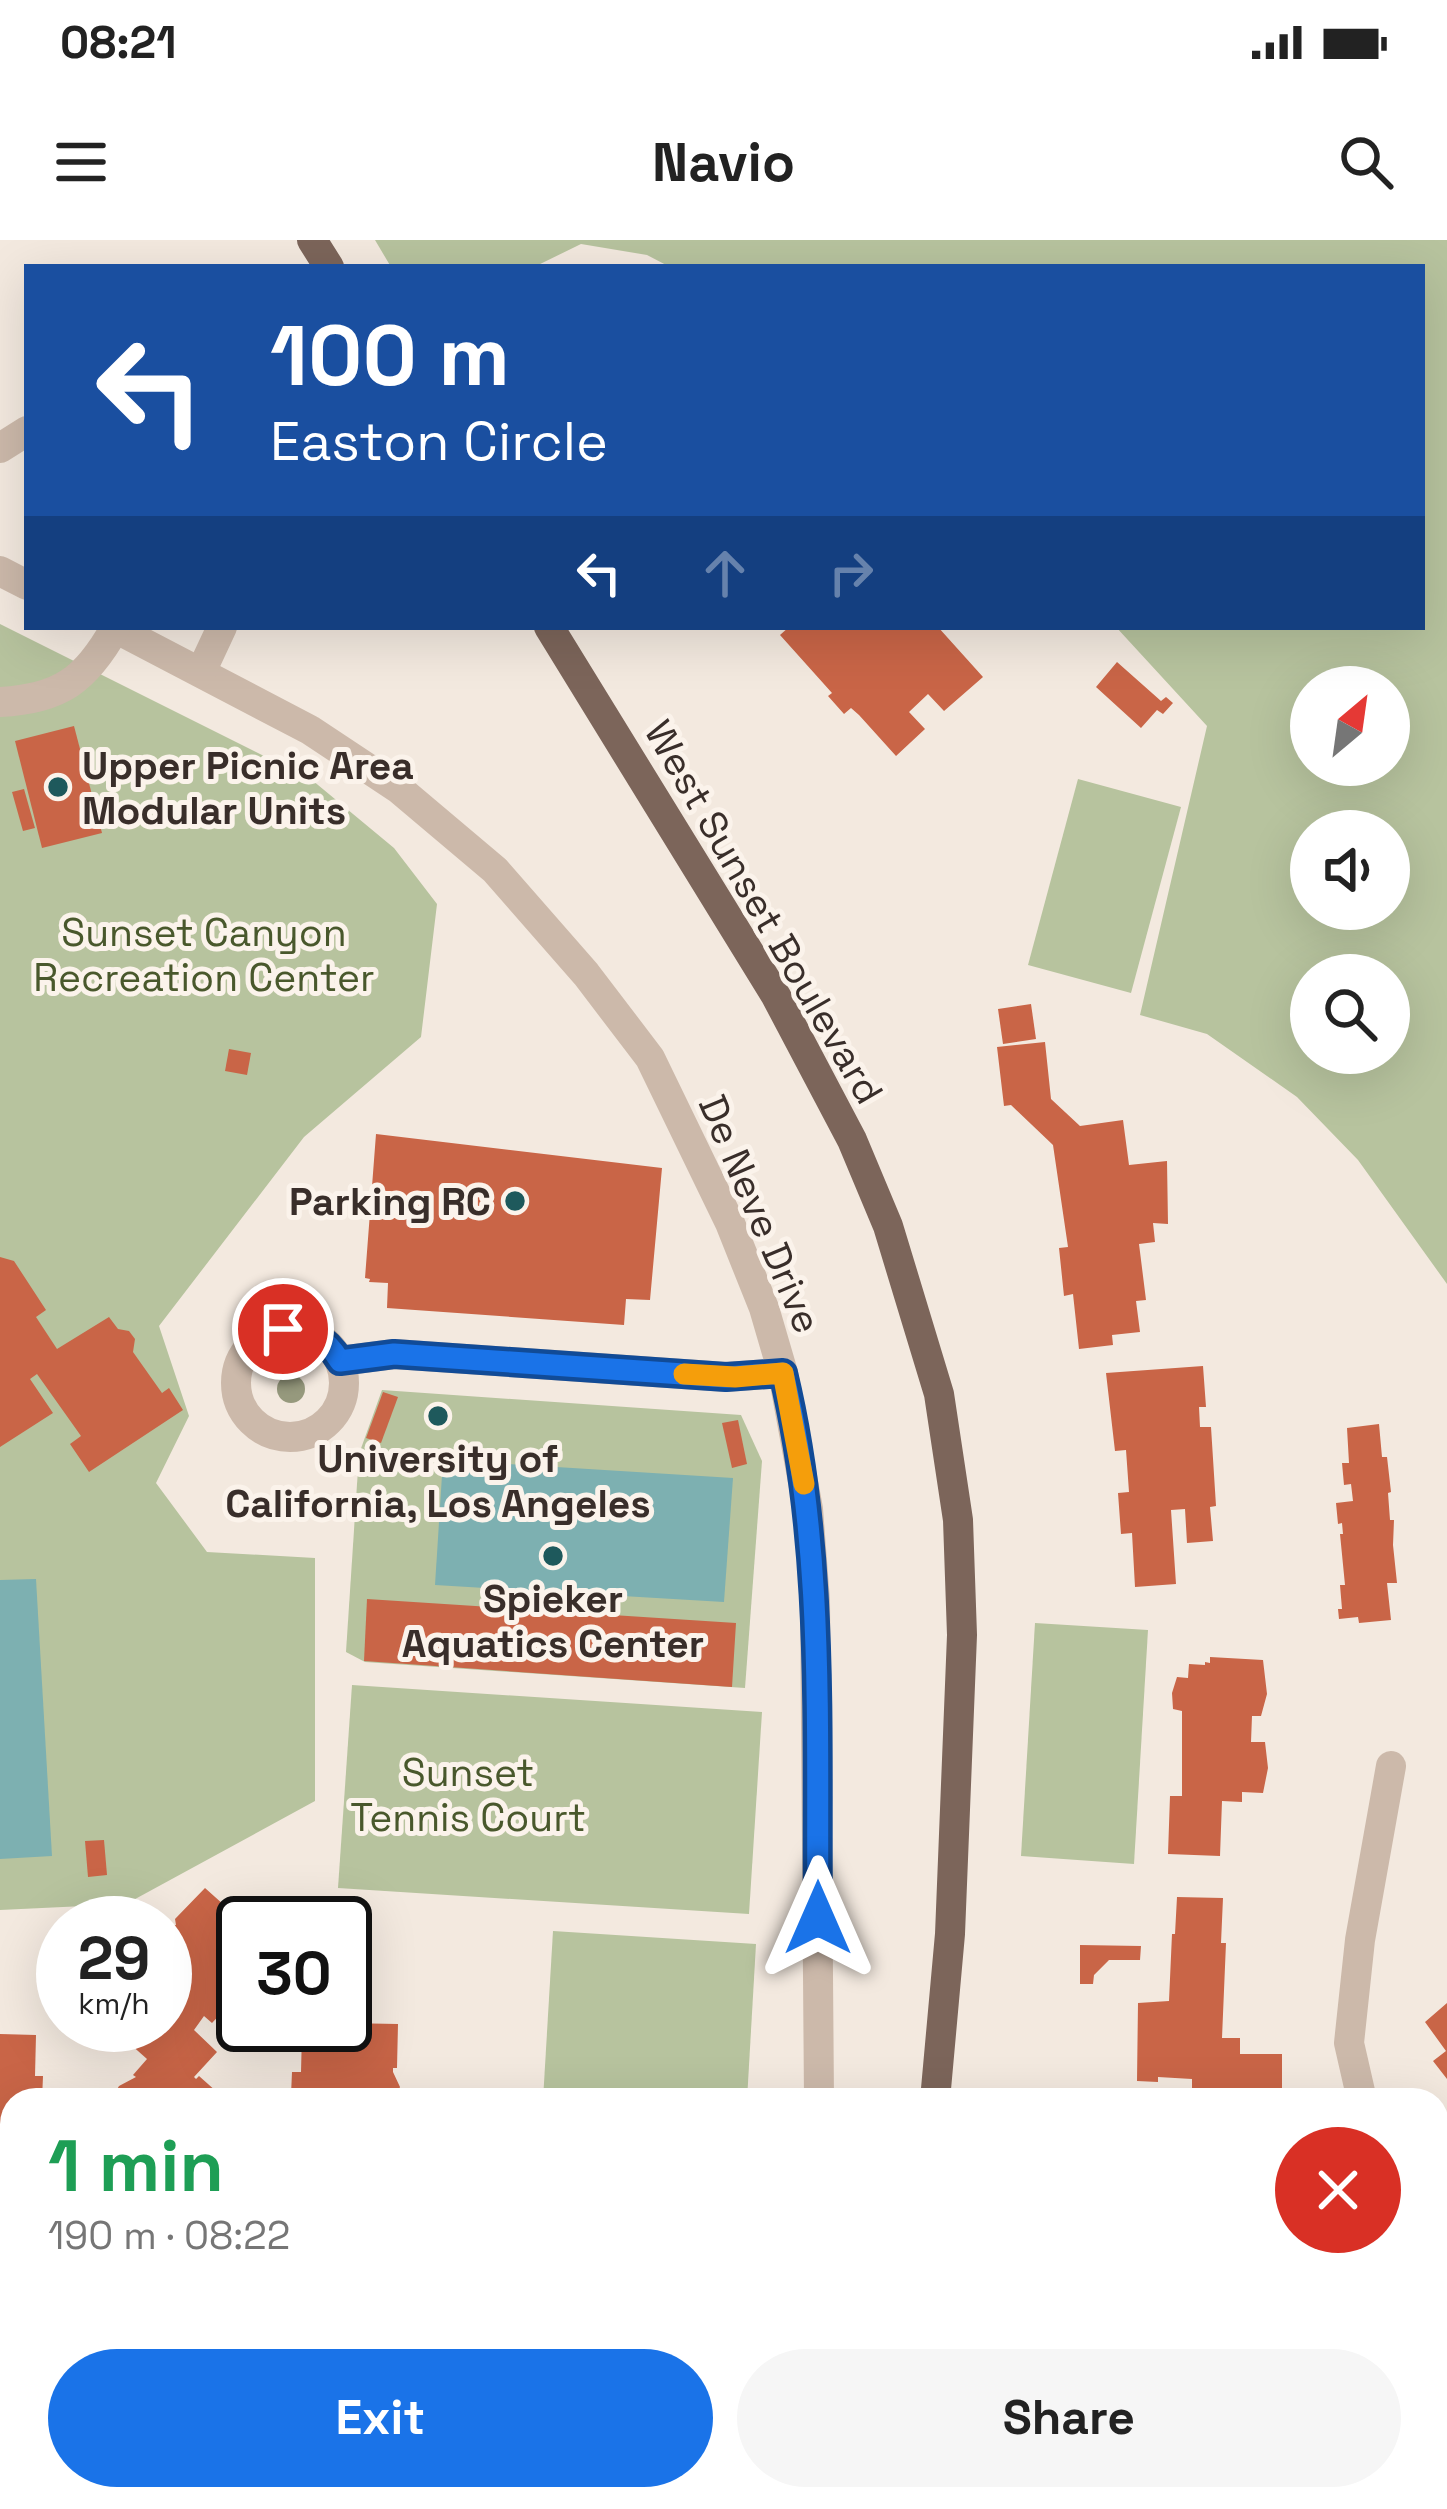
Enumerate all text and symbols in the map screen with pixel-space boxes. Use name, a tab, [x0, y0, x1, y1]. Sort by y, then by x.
text: 08:21	[60, 14, 177, 71]
text: Navio	[652, 128, 795, 197]
icon: menu	[48, 129, 114, 195]
icon: search	[1333, 129, 1399, 195]
text: 100 m	[270, 302, 510, 410]
icon: left	[72, 312, 228, 468]
text: Easton Circle	[270, 407, 608, 476]
icon: left	[566, 540, 632, 606]
icon: ahead	[692, 540, 758, 606]
icon: right	[818, 540, 884, 606]
north arrow	[1290, 666, 1410, 786]
map controls	[1290, 666, 1410, 1074]
street label: West Sunset Boulevard	[634, 711, 894, 1113]
place label: Upper Picnic Area Modular Units	[82, 741, 414, 835]
marker: Upper Picnic Area Modular Units	[45, 774, 71, 800]
button: sound	[1290, 810, 1410, 930]
park label: Sunset Canyon Recreation Center	[33, 908, 375, 1002]
button: search	[1290, 954, 1410, 1074]
street label: De Neve Drive	[688, 1088, 832, 1340]
place label: Parking RC	[289, 1177, 491, 1226]
marker: Parking RC	[502, 1188, 528, 1214]
pin	[232, 1278, 334, 1380]
icon: arrive	[250, 1296, 316, 1362]
marker: University of California, Los Angeles	[425, 1403, 451, 1429]
place label: University of California, Los Angeles	[225, 1434, 651, 1528]
marker: Spieker Aquatics Center	[540, 1543, 566, 1569]
place label: Spieker Aquatics Center	[402, 1574, 704, 1668]
park label: Sunset Tennis Court	[350, 1748, 586, 1842]
position arrow	[755, 1855, 881, 1981]
speed limit sign: 30	[216, 1896, 372, 2052]
text: 29	[78, 1920, 150, 1997]
text: km/h	[78, 1984, 150, 2023]
text: 1 min	[48, 2120, 224, 2212]
button: close	[1275, 2127, 1401, 2253]
text: 190 m · 08:22	[48, 2211, 290, 2260]
button: Exit	[48, 2349, 713, 2487]
button: Share	[737, 2349, 1401, 2487]

